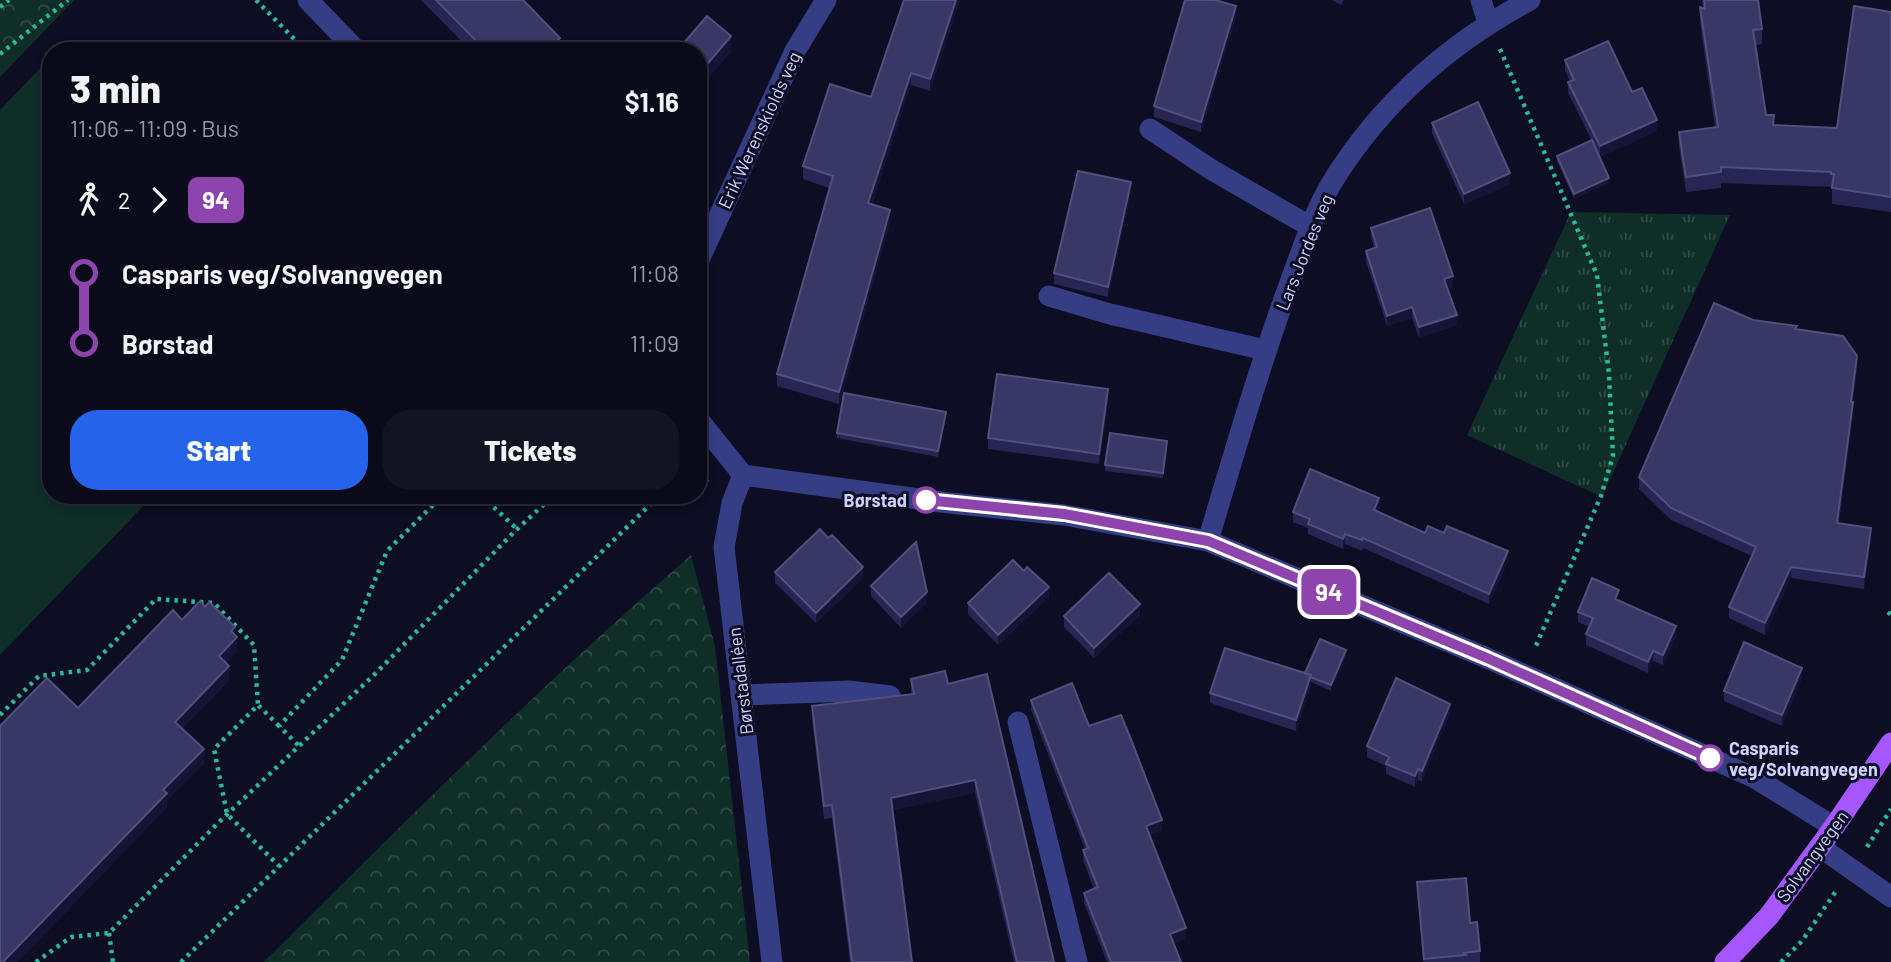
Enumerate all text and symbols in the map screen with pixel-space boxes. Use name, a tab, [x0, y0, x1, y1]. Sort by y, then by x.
street label: Erik Werenskiolds veg	[713, 48, 805, 212]
text: 3 min	[70, 65, 161, 111]
text: $1.16	[625, 86, 679, 117]
text: 11:06 – 11:09 · Bus	[70, 114, 239, 142]
icon: walk	[70, 181, 108, 219]
icon: forward	[140, 181, 178, 219]
text: 94	[202, 185, 230, 214]
text: 2	[118, 186, 130, 214]
street label: Lars Jordes veg	[1271, 190, 1337, 314]
text: Casparis veg/Solvangvegen	[122, 258, 443, 289]
text: 11:08	[630, 259, 679, 287]
text: Børstad	[122, 328, 214, 359]
text: 11:09	[630, 329, 679, 357]
button: Start	[70, 410, 368, 490]
button: Tickets	[382, 410, 679, 490]
marker: Børstad	[913, 487, 939, 513]
place label: Børstad	[844, 489, 907, 511]
line badge: 94	[1298, 569, 1360, 615]
text: 94	[1315, 577, 1343, 606]
street label: Børstadalléen	[723, 626, 757, 736]
place label: Casparis veg/Solvangvegen	[1729, 737, 1878, 780]
marker: Casparis veg/Solvangvegen	[1697, 745, 1723, 771]
street label: Solvangvegen	[1771, 806, 1853, 906]

